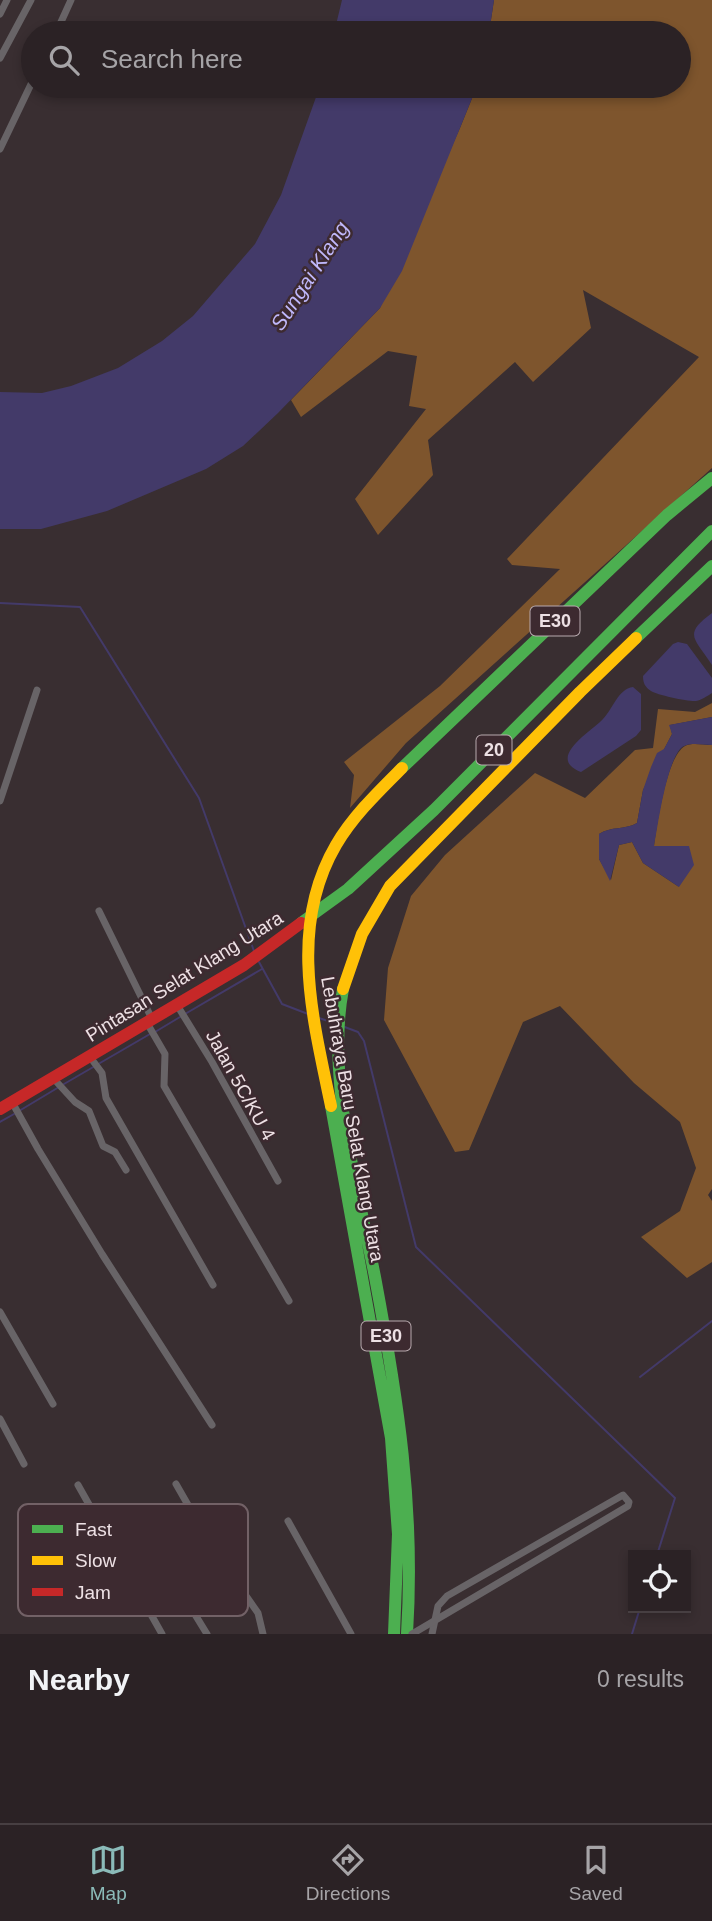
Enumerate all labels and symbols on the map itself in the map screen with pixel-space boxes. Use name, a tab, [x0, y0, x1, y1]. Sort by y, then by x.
water label: Sungai Klang	[266, 217, 353, 334]
road number: E30	[530, 606, 580, 636]
road number: 20	[476, 736, 512, 764]
street label: Pintasan Selat Klang Utara	[82, 907, 287, 1046]
street label: Lebuhraya Baru Selat Klang Utara	[317, 975, 388, 1264]
street label: Jalan 5C/KU 4	[202, 1027, 280, 1144]
road number: E30	[362, 1322, 410, 1350]
legend	[18, 1504, 248, 1616]
text: Fast	[75, 1519, 113, 1540]
text: Slow	[75, 1550, 116, 1571]
text: Jam	[75, 1582, 111, 1603]

